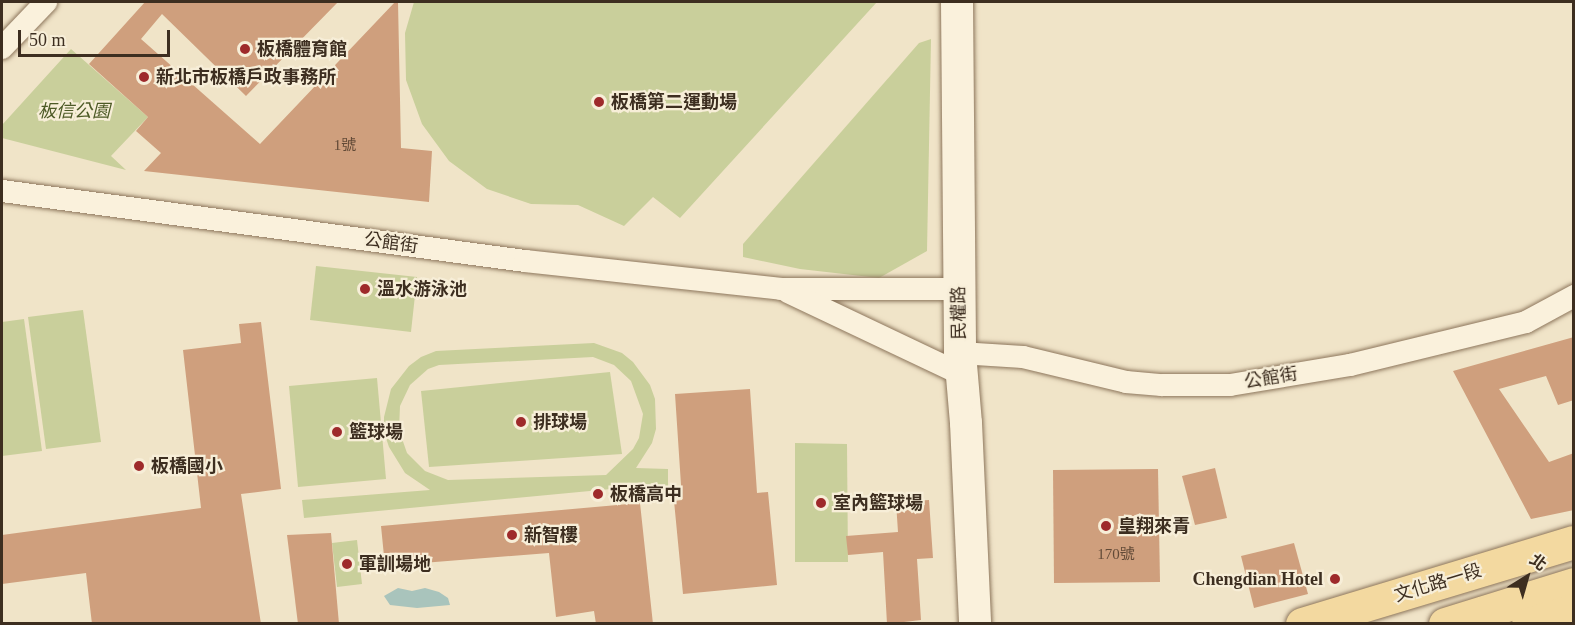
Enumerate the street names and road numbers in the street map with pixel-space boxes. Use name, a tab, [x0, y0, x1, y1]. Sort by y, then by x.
street label: 公館街	[363, 229, 419, 257]
street label: 民權路	[948, 286, 970, 340]
street label: 公館街	[1243, 363, 1299, 393]
street label: 文化路一段	[1392, 560, 1484, 606]

